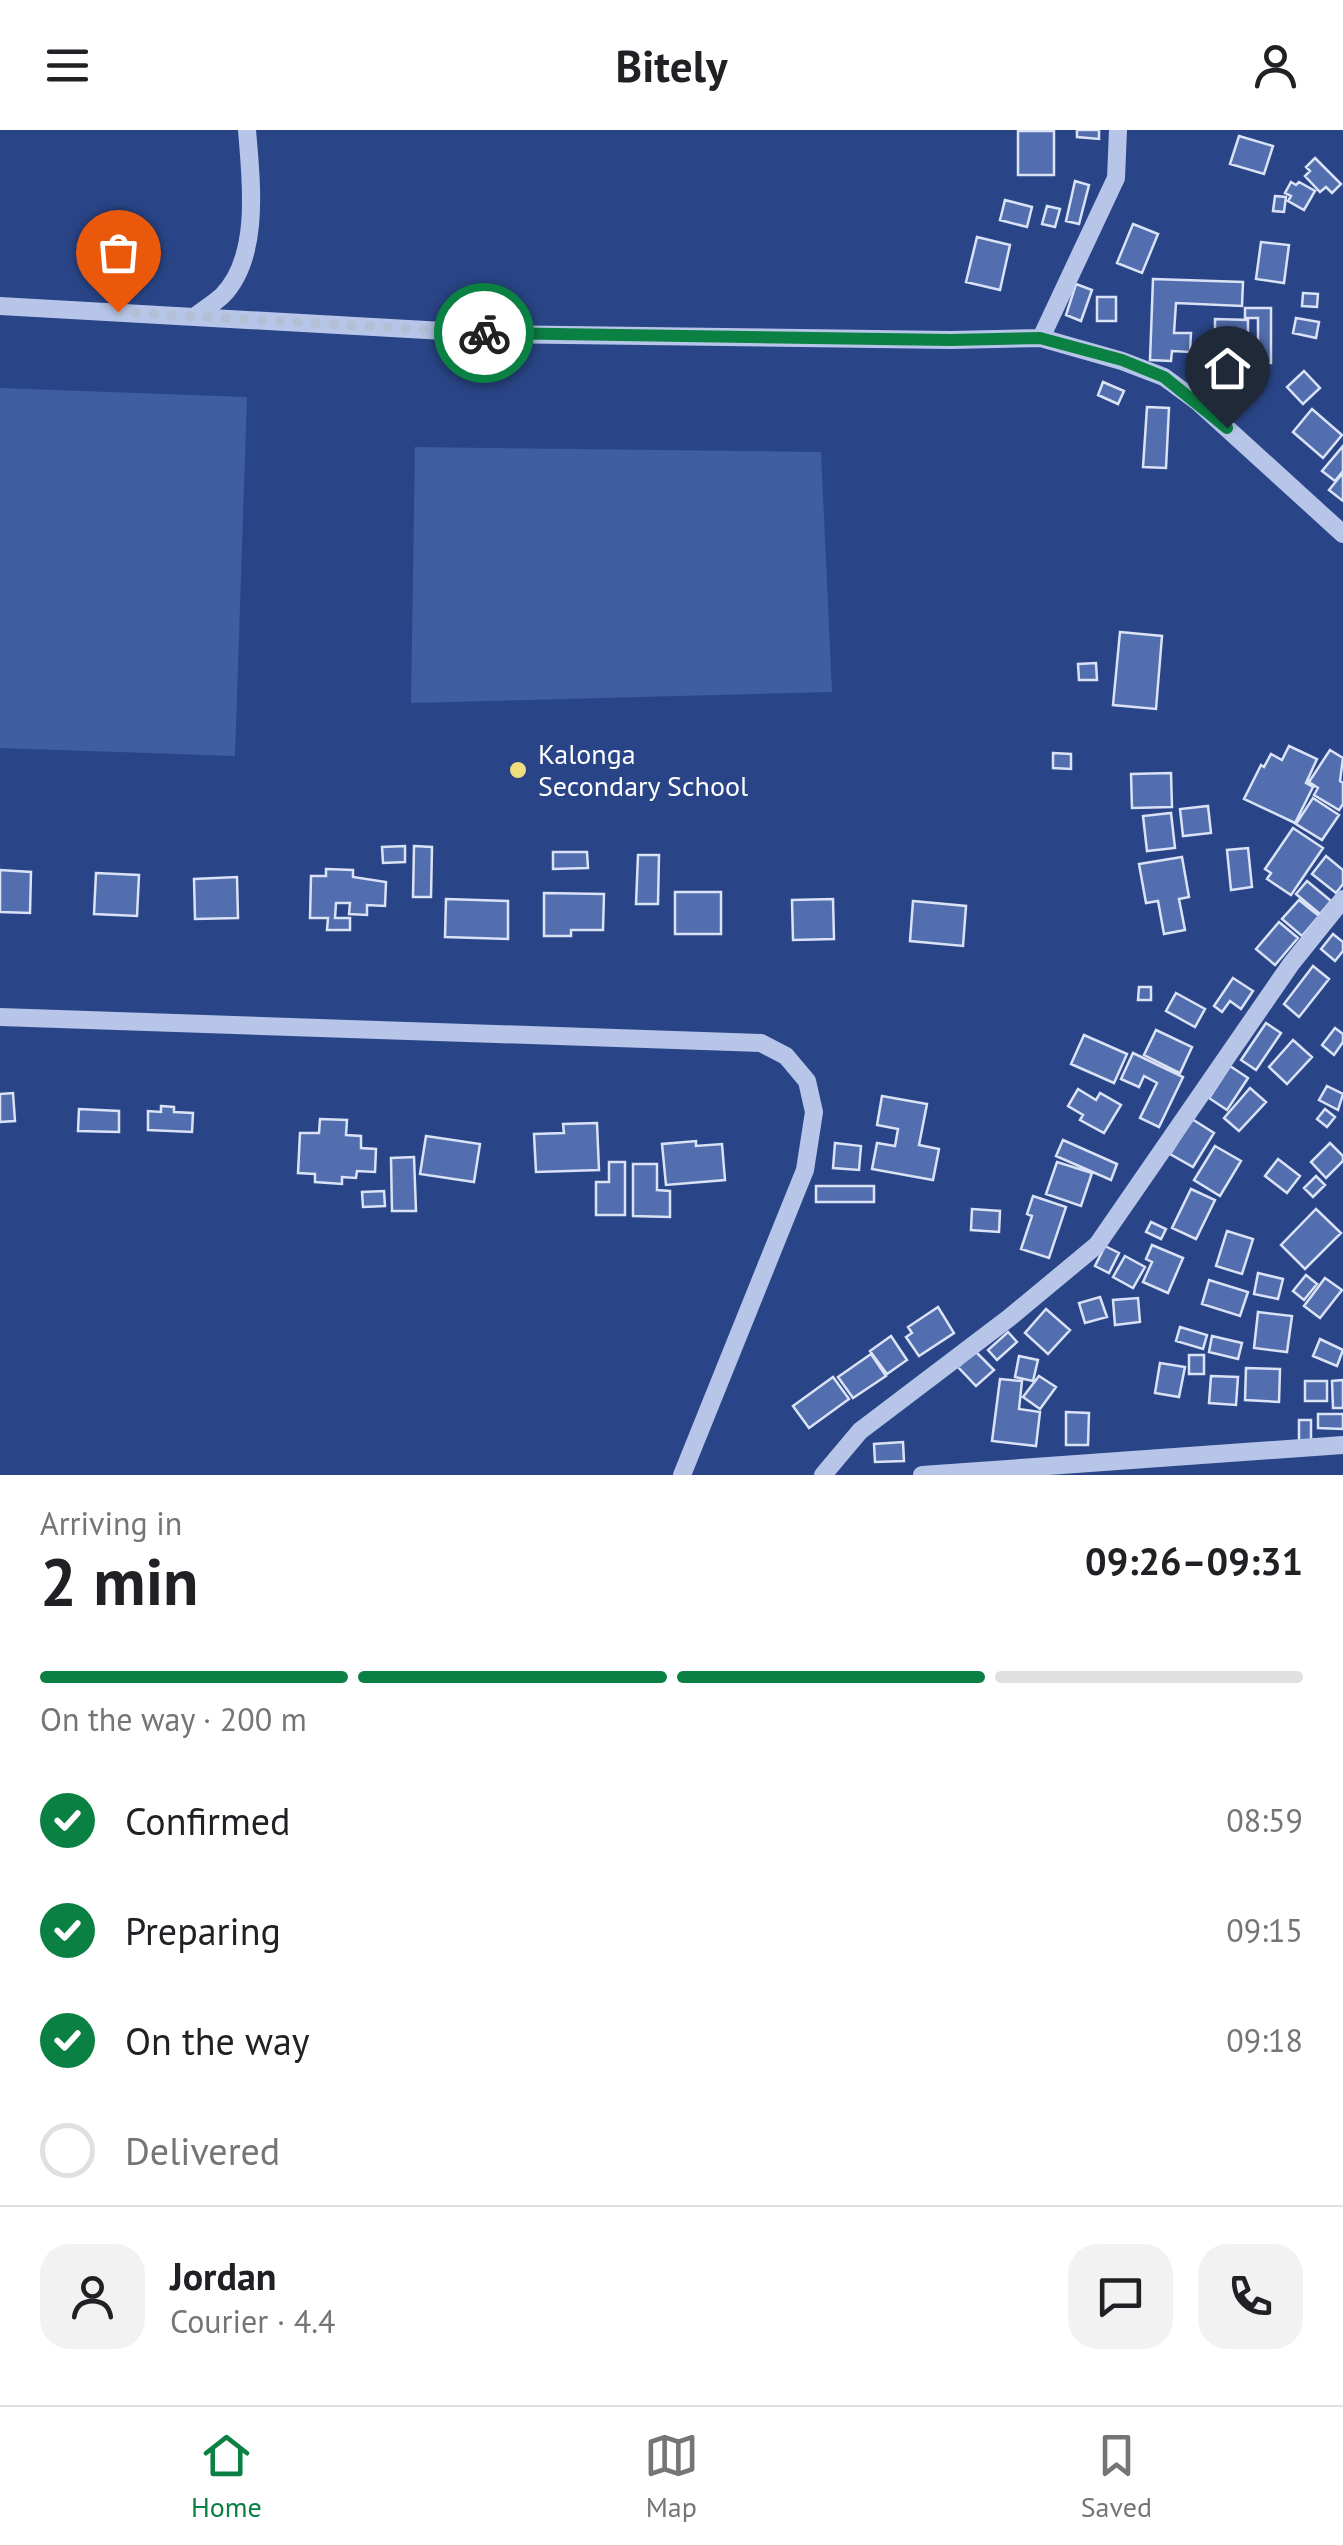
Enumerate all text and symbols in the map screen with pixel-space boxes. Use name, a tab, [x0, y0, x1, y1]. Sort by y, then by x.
text: Bitely	[616, 36, 727, 94]
icon: menu	[40, 38, 95, 93]
icon: person	[1248, 38, 1303, 93]
pin	[76, 210, 161, 313]
icon: bag	[91, 225, 146, 280]
courier	[434, 283, 534, 383]
icon: bike	[457, 306, 512, 361]
pin	[1185, 326, 1270, 429]
icon: home	[1200, 341, 1255, 396]
place label: Kalonga Secondary School	[538, 735, 748, 804]
marker: Kalonga Secondary School	[507, 759, 529, 781]
text: Arriving in	[40, 1502, 182, 1544]
text: 09:26–09:31	[1085, 1536, 1303, 1585]
text: 2 min	[40, 1539, 199, 1623]
text: On the way · 200 m	[40, 1698, 307, 1740]
icon: check	[40, 1793, 95, 1848]
text: Confirmed	[125, 1796, 291, 1845]
text: 08:59	[1226, 1799, 1303, 1841]
icon: check	[40, 1903, 95, 1958]
text: Preparing	[125, 1906, 281, 1955]
text: 09:15	[1226, 1909, 1303, 1951]
icon: check	[40, 2013, 95, 2068]
text: On the way	[125, 2016, 310, 2065]
text: 09:18	[1226, 2019, 1303, 2061]
text: Delivered	[125, 2126, 280, 2175]
button: person	[40, 2244, 145, 2349]
button: chat	[1068, 2244, 1173, 2349]
button: phone	[1198, 2244, 1303, 2349]
text: Jordan	[170, 2251, 276, 2300]
text: Courier · 4.4	[170, 2300, 336, 2342]
tab: Home	[191, 2428, 262, 2525]
tab: Map	[644, 2428, 699, 2525]
tab: Saved	[1081, 2428, 1152, 2525]

